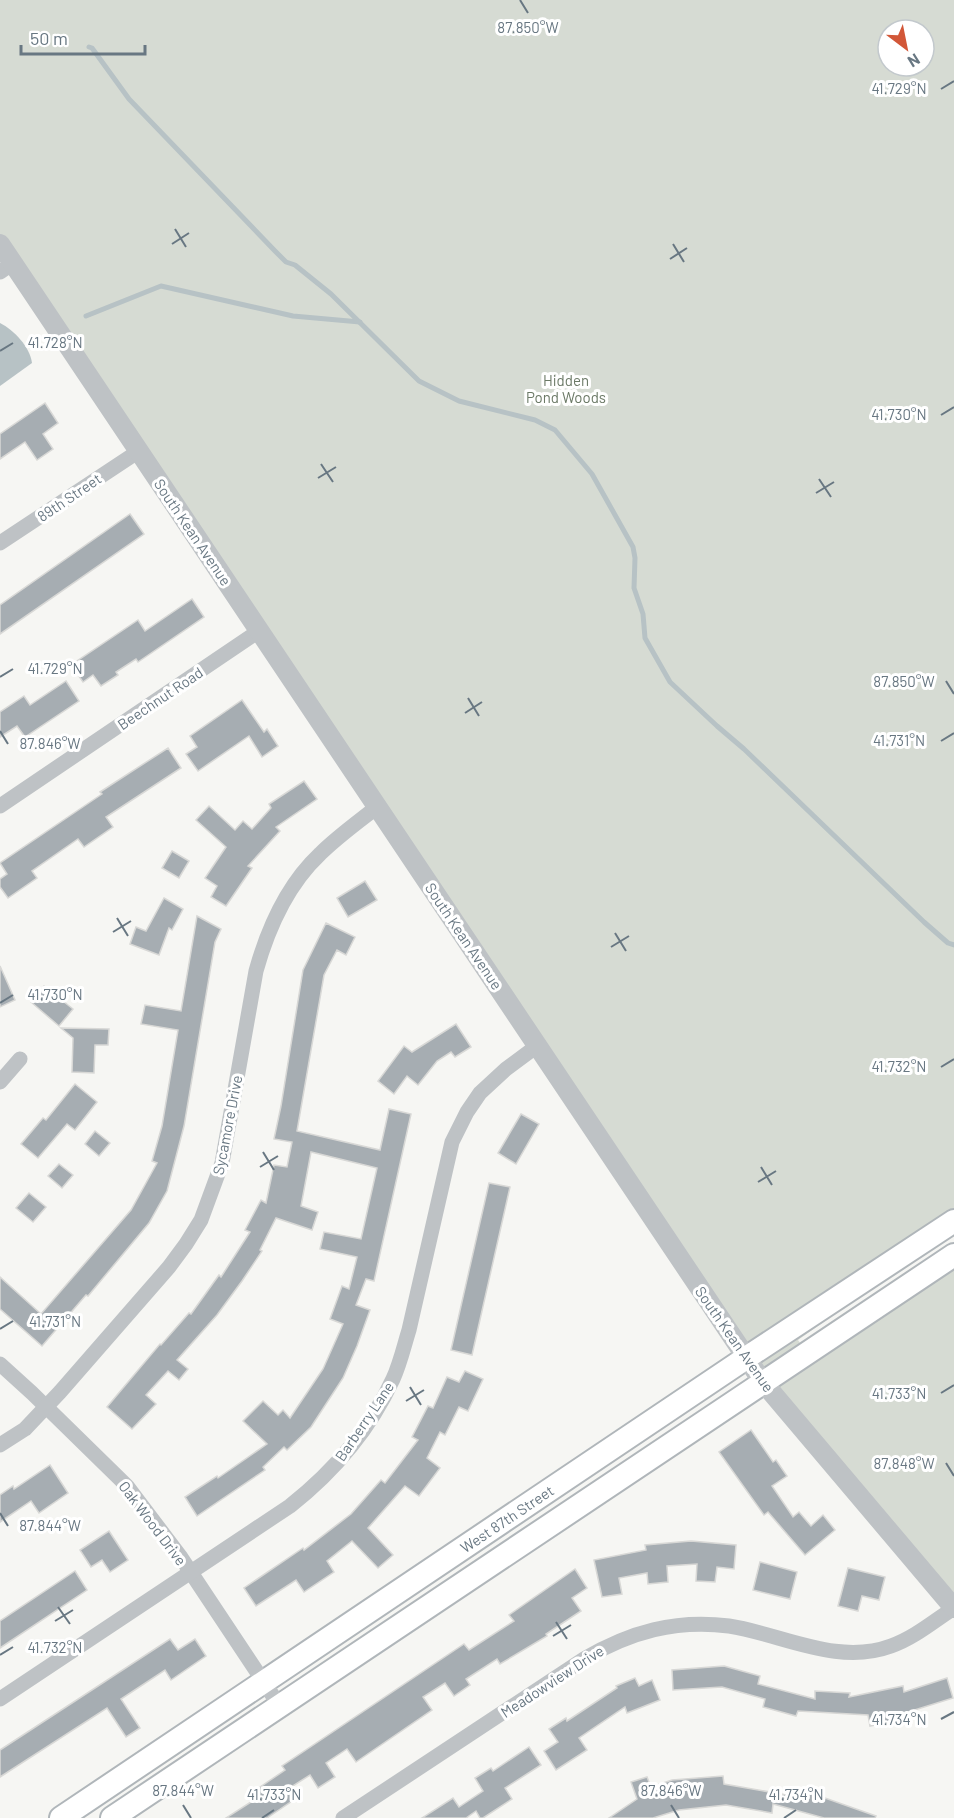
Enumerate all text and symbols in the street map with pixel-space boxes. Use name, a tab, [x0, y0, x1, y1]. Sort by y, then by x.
scale bar	[21, 18, 146, 56]
text: 87.850°W	[497, 18, 559, 36]
north arrow	[876, 18, 936, 78]
text: 50 m	[30, 27, 68, 49]
text: N	[905, 50, 924, 72]
text: 41.729°N	[871, 79, 927, 97]
text: 41.728°N	[27, 333, 83, 351]
park label: Hidden Pond Woods	[526, 371, 606, 406]
text: 41.730°N	[871, 405, 927, 423]
street label: 89th Street	[34, 469, 104, 525]
street label: South Kean Avenue	[151, 475, 235, 589]
text: 41.729°N	[27, 659, 83, 677]
street label: Beechnut Road	[114, 663, 206, 733]
text: 87.850°W	[873, 672, 935, 690]
text: 41.731°N	[873, 731, 925, 749]
text: 87.846°W	[19, 734, 81, 752]
street label: South Kean Avenue	[422, 879, 506, 993]
text: 41.730°N	[27, 985, 83, 1003]
text: 41.732°N	[871, 1057, 927, 1075]
street label: Sycamore Drive	[209, 1074, 245, 1176]
street label: South Kean Avenue	[692, 1283, 778, 1395]
text: 41.731°N	[29, 1312, 81, 1330]
street label: Barberry Lane	[331, 1378, 397, 1464]
text: 41.733°N	[872, 1384, 926, 1402]
text: 87.848°W	[873, 1454, 935, 1472]
street label: Oak Wood Drive	[115, 1477, 191, 1569]
street label: West 87th Street	[457, 1481, 557, 1556]
text: 87.844°W	[19, 1516, 81, 1534]
text: 41.732°N	[27, 1638, 83, 1656]
street label: Meadowview Drive	[497, 1641, 607, 1721]
text: 41.734°N	[871, 1710, 927, 1728]
text: 87.844°W	[152, 1781, 214, 1799]
text: 87.846°W	[640, 1781, 702, 1799]
text: 41.733°N	[247, 1785, 301, 1803]
text: 41.734°N	[768, 1785, 824, 1803]

